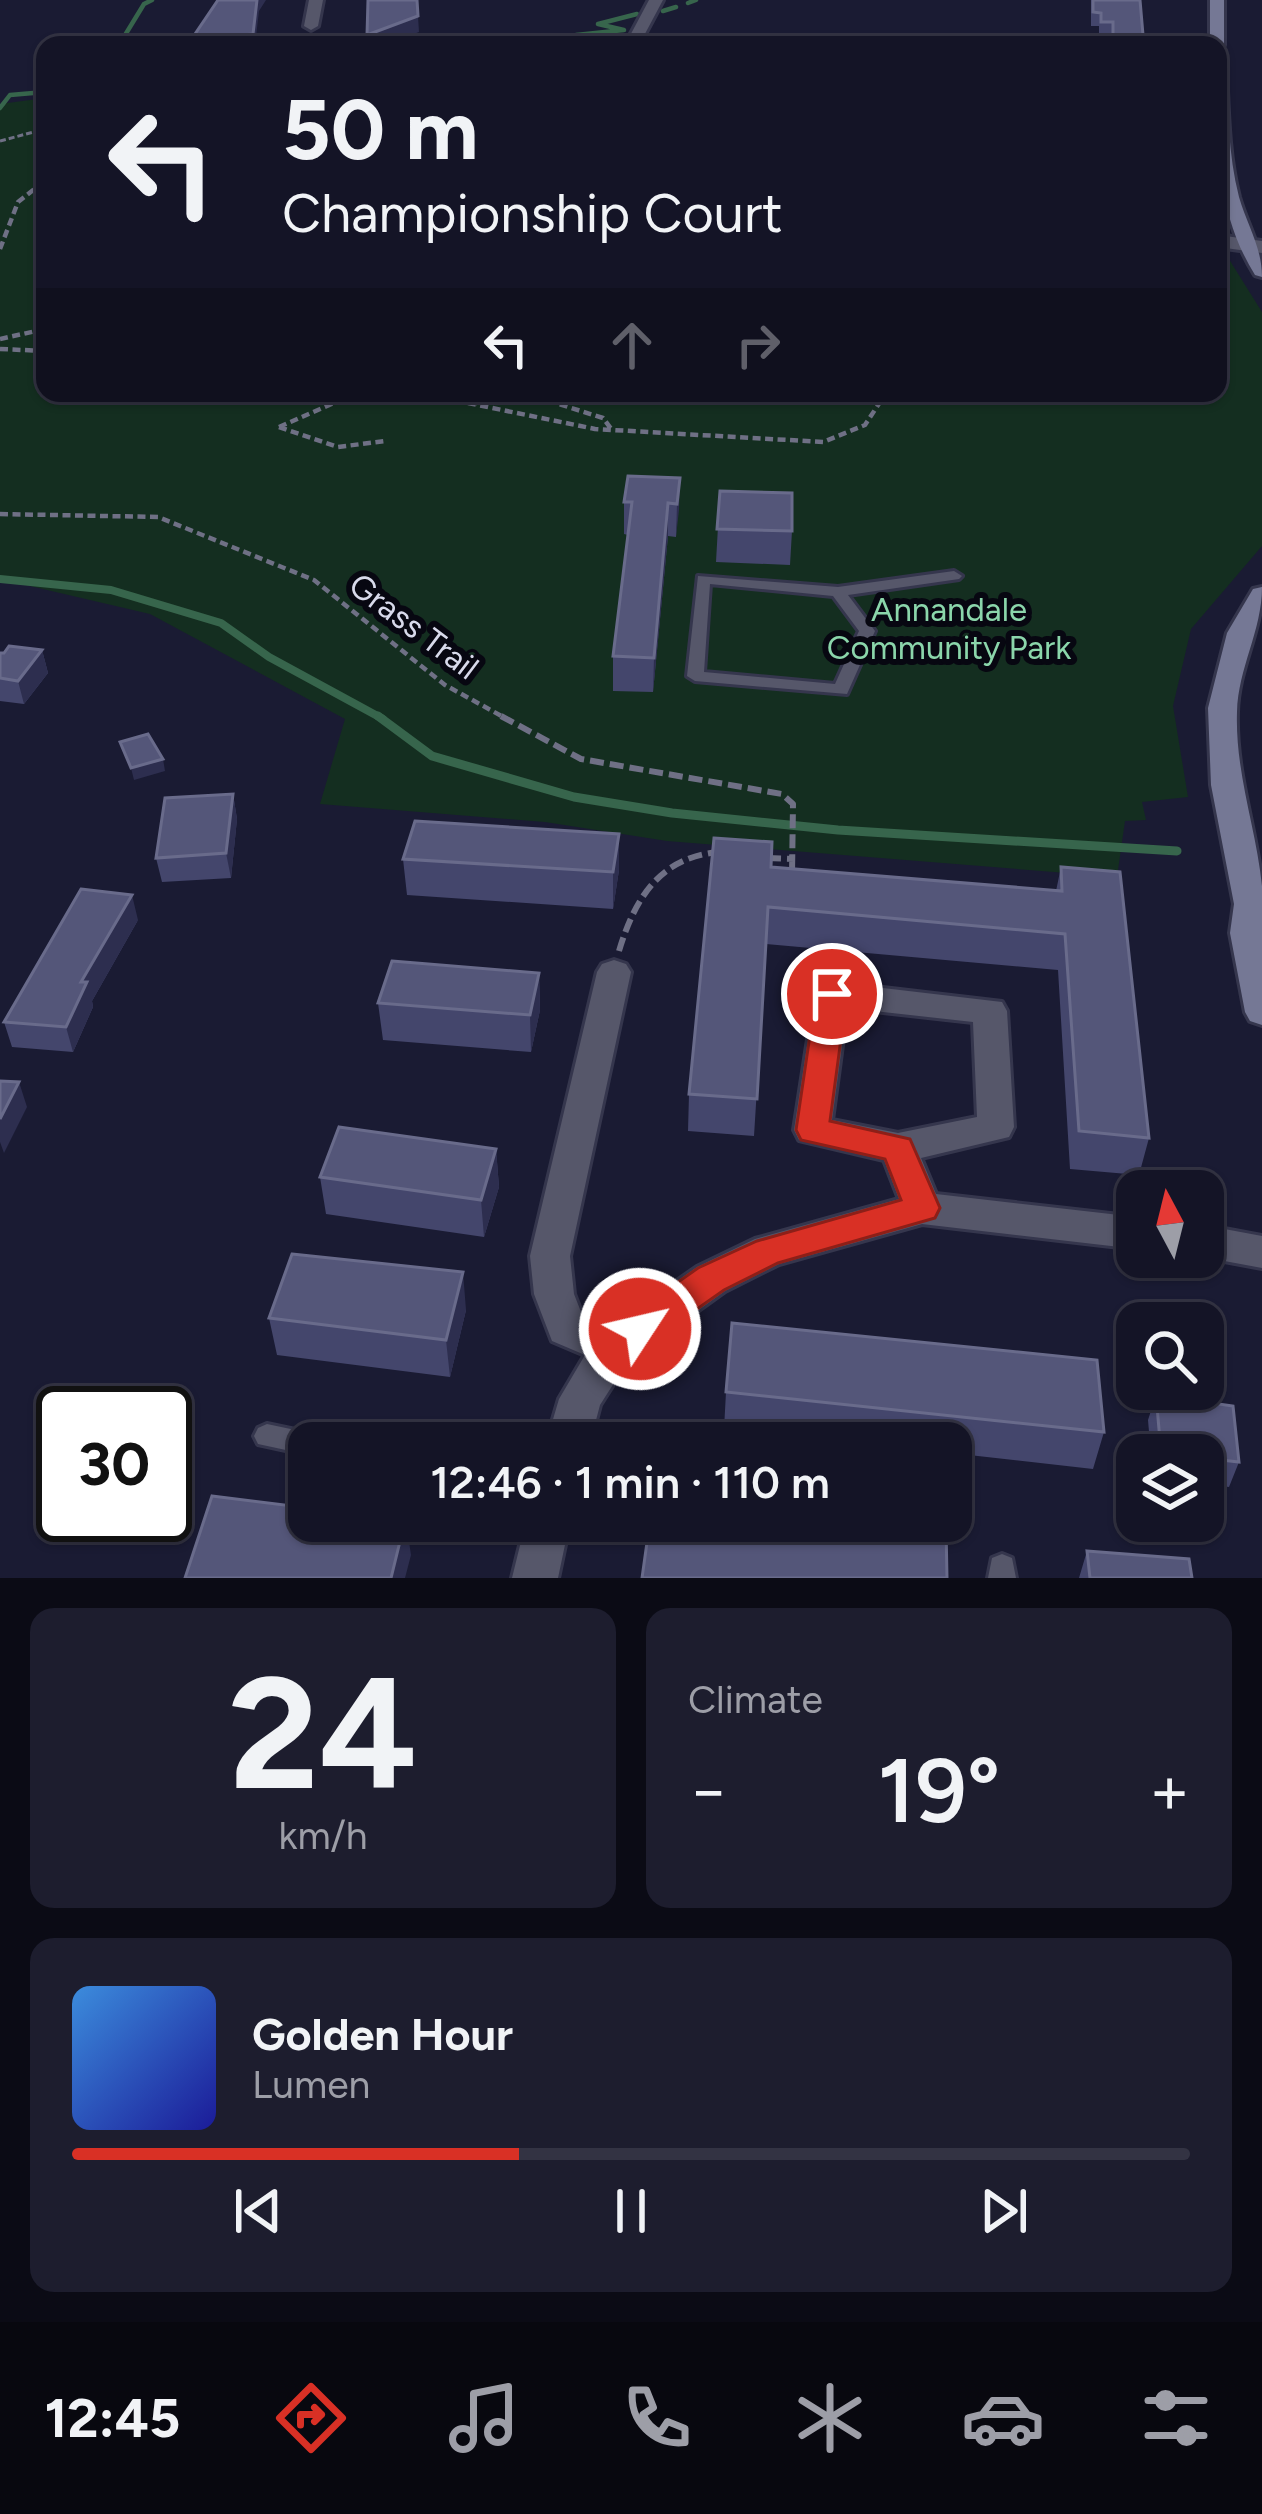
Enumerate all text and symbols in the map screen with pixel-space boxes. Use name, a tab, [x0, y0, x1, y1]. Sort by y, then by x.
text: 50 m	[282, 79, 478, 180]
icon: left	[84, 84, 240, 240]
text: Championship Court	[282, 181, 783, 246]
icon: left	[473, 312, 539, 378]
icon: ahead	[599, 312, 665, 378]
icon: right	[725, 312, 791, 378]
street label: Grass Trail	[342, 565, 486, 687]
park label: Annandale Community Park	[827, 590, 1071, 667]
pin	[781, 943, 883, 1045]
icon: arrive	[799, 961, 865, 1027]
north arrow	[1116, 1170, 1224, 1278]
map controls	[1116, 1170, 1224, 1542]
position arrow	[577, 1266, 703, 1392]
button: search	[1116, 1302, 1224, 1410]
speed limit sign: 30	[36, 1386, 192, 1542]
button: layers	[1116, 1434, 1224, 1542]
text: 12:46 · 1 min · 110 m	[430, 1455, 830, 1509]
text: 24	[228, 1640, 418, 1827]
text: Climate	[688, 1676, 823, 1723]
text: 19°	[877, 1736, 1001, 1845]
text: −	[688, 1750, 729, 1830]
text: +	[1149, 1750, 1190, 1830]
text: km/h	[278, 1812, 368, 1859]
text: Golden Hour	[252, 2007, 513, 2061]
text: Lumen	[252, 2061, 370, 2108]
icon: previous	[225, 2178, 291, 2244]
icon: pause	[598, 2178, 664, 2244]
icon: next	[971, 2178, 1037, 2244]
icon: directions	[269, 2376, 353, 2460]
icon: music	[442, 2376, 526, 2460]
icon: phone	[615, 2376, 699, 2460]
icon: climate	[788, 2376, 872, 2460]
icon: car	[961, 2376, 1045, 2460]
icon: filters	[1134, 2376, 1218, 2460]
text: 12:45	[44, 2386, 180, 2451]

